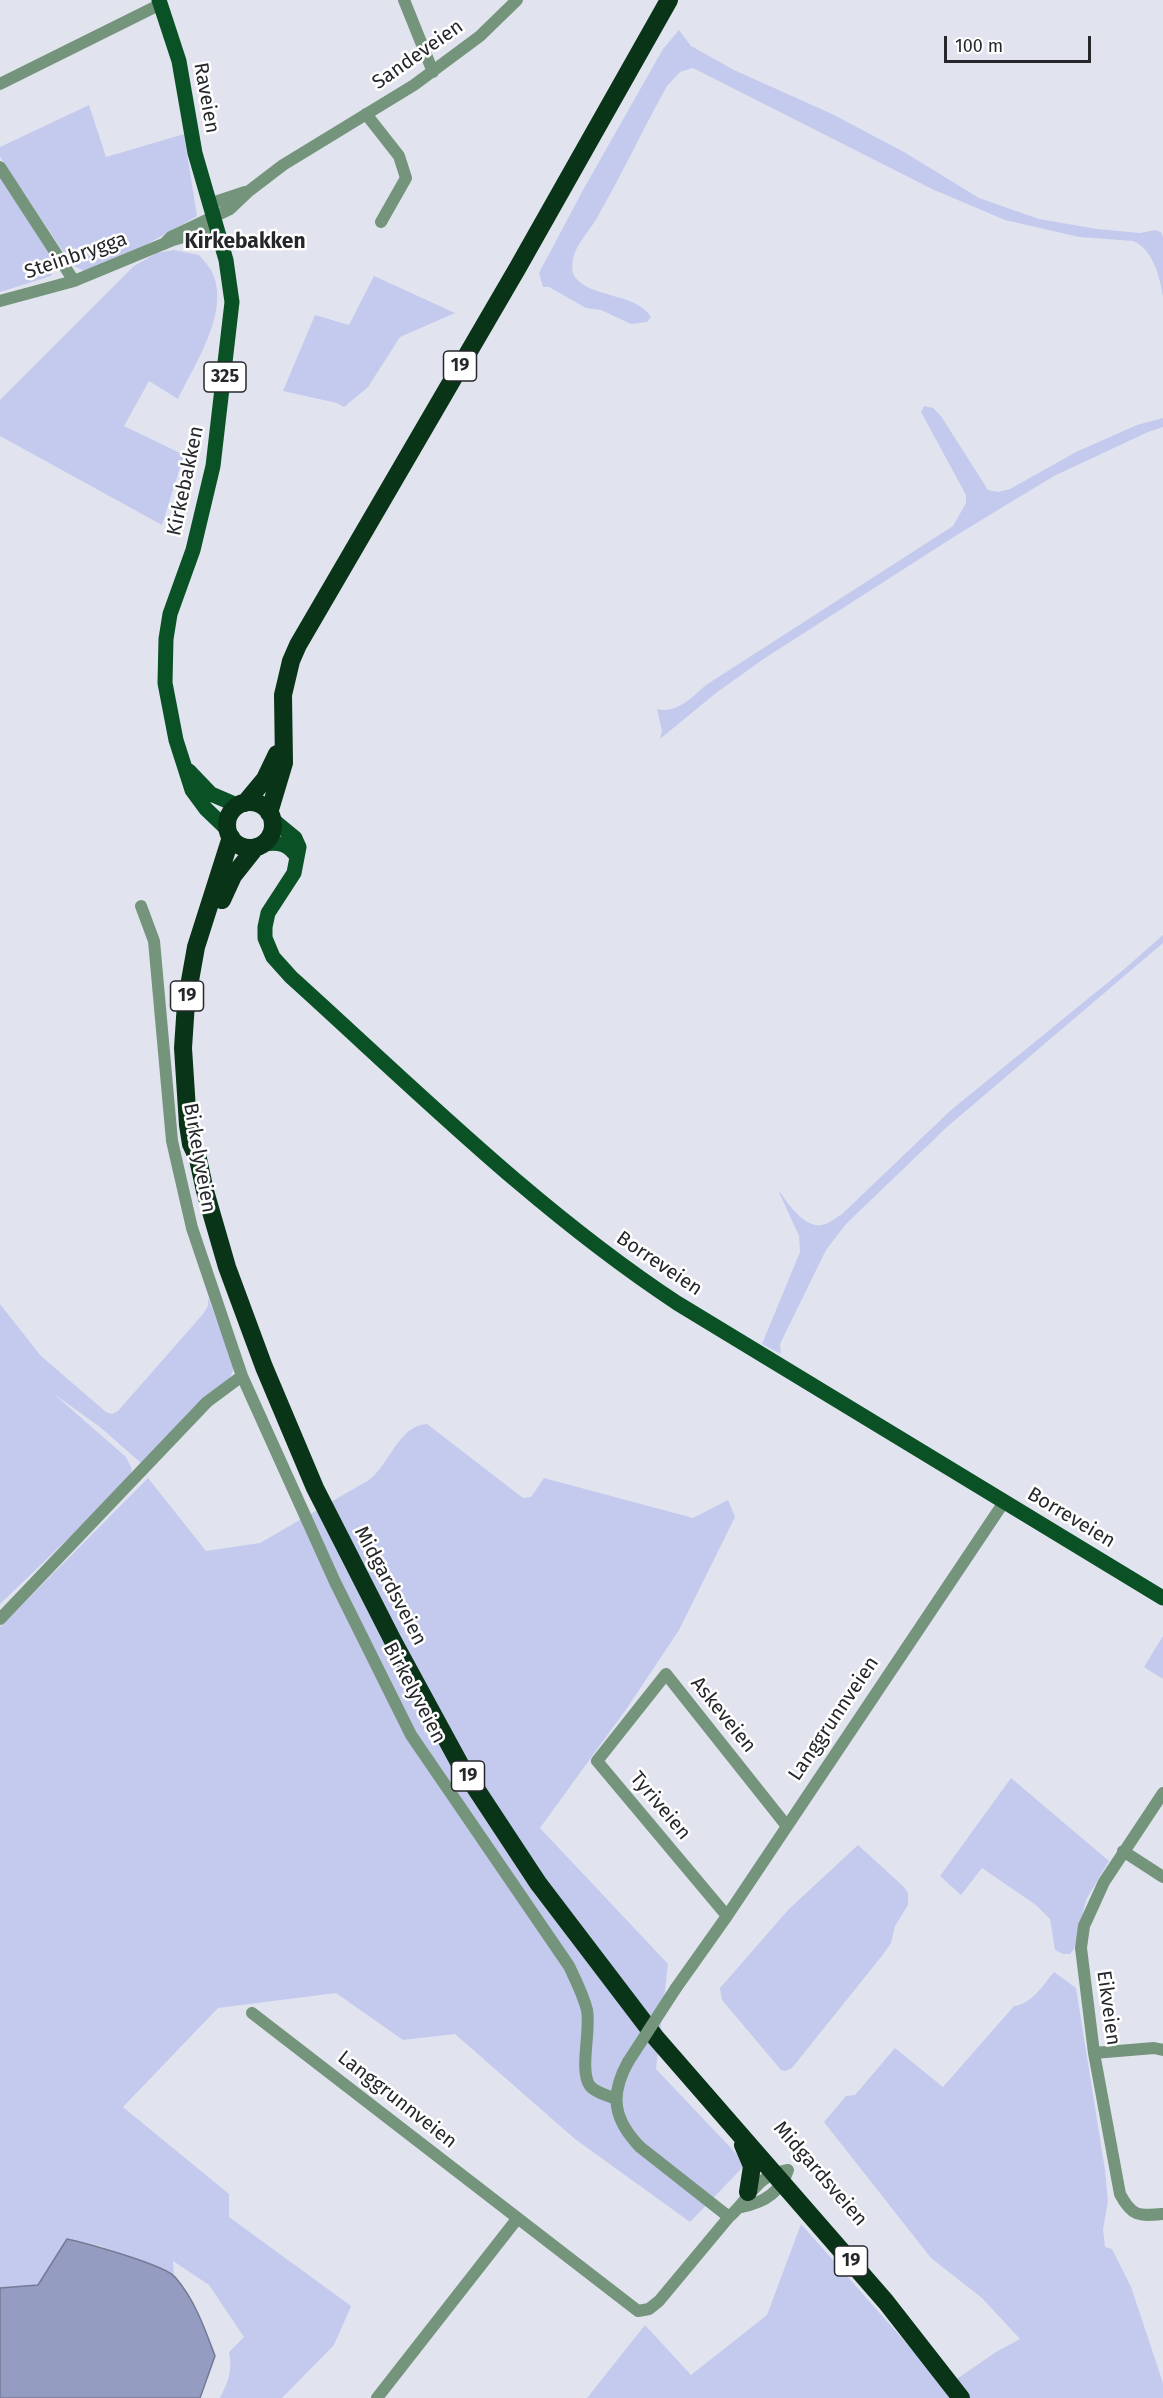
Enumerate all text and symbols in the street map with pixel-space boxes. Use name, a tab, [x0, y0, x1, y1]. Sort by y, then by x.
street label: Sandeveien	[368, 15, 468, 95]
scale bar	[947, 24, 1094, 62]
text: 100 m	[955, 35, 1003, 57]
street label: Raveien	[188, 61, 224, 135]
street label: Steinbrygga	[22, 227, 130, 285]
district label: Kirkebakken	[184, 229, 306, 255]
road number: 19	[444, 351, 476, 381]
road number: 325	[204, 362, 246, 392]
street label: Kirkebakken	[163, 424, 209, 538]
road number: 19	[170, 981, 204, 1011]
street label: Birkelyveien	[178, 1101, 220, 1215]
street label: Borreveien	[611, 1227, 707, 1301]
street label: Borreveien	[1023, 1482, 1119, 1554]
street label: Midgardsveien	[349, 1523, 431, 1649]
street label: Birkelyveien	[377, 1638, 451, 1748]
street label: Langgrunnveien	[784, 1652, 884, 1786]
street label: Askeveien	[685, 1672, 761, 1758]
road number: 19	[452, 1761, 484, 1791]
street label: Tyriveien	[625, 1767, 695, 1845]
street label: Eikveien	[1091, 1969, 1125, 2047]
street label: Langgrunnveien	[333, 2046, 461, 2154]
street label: Midgardsveien	[768, 2117, 872, 2231]
road number: 19	[834, 2246, 868, 2276]

